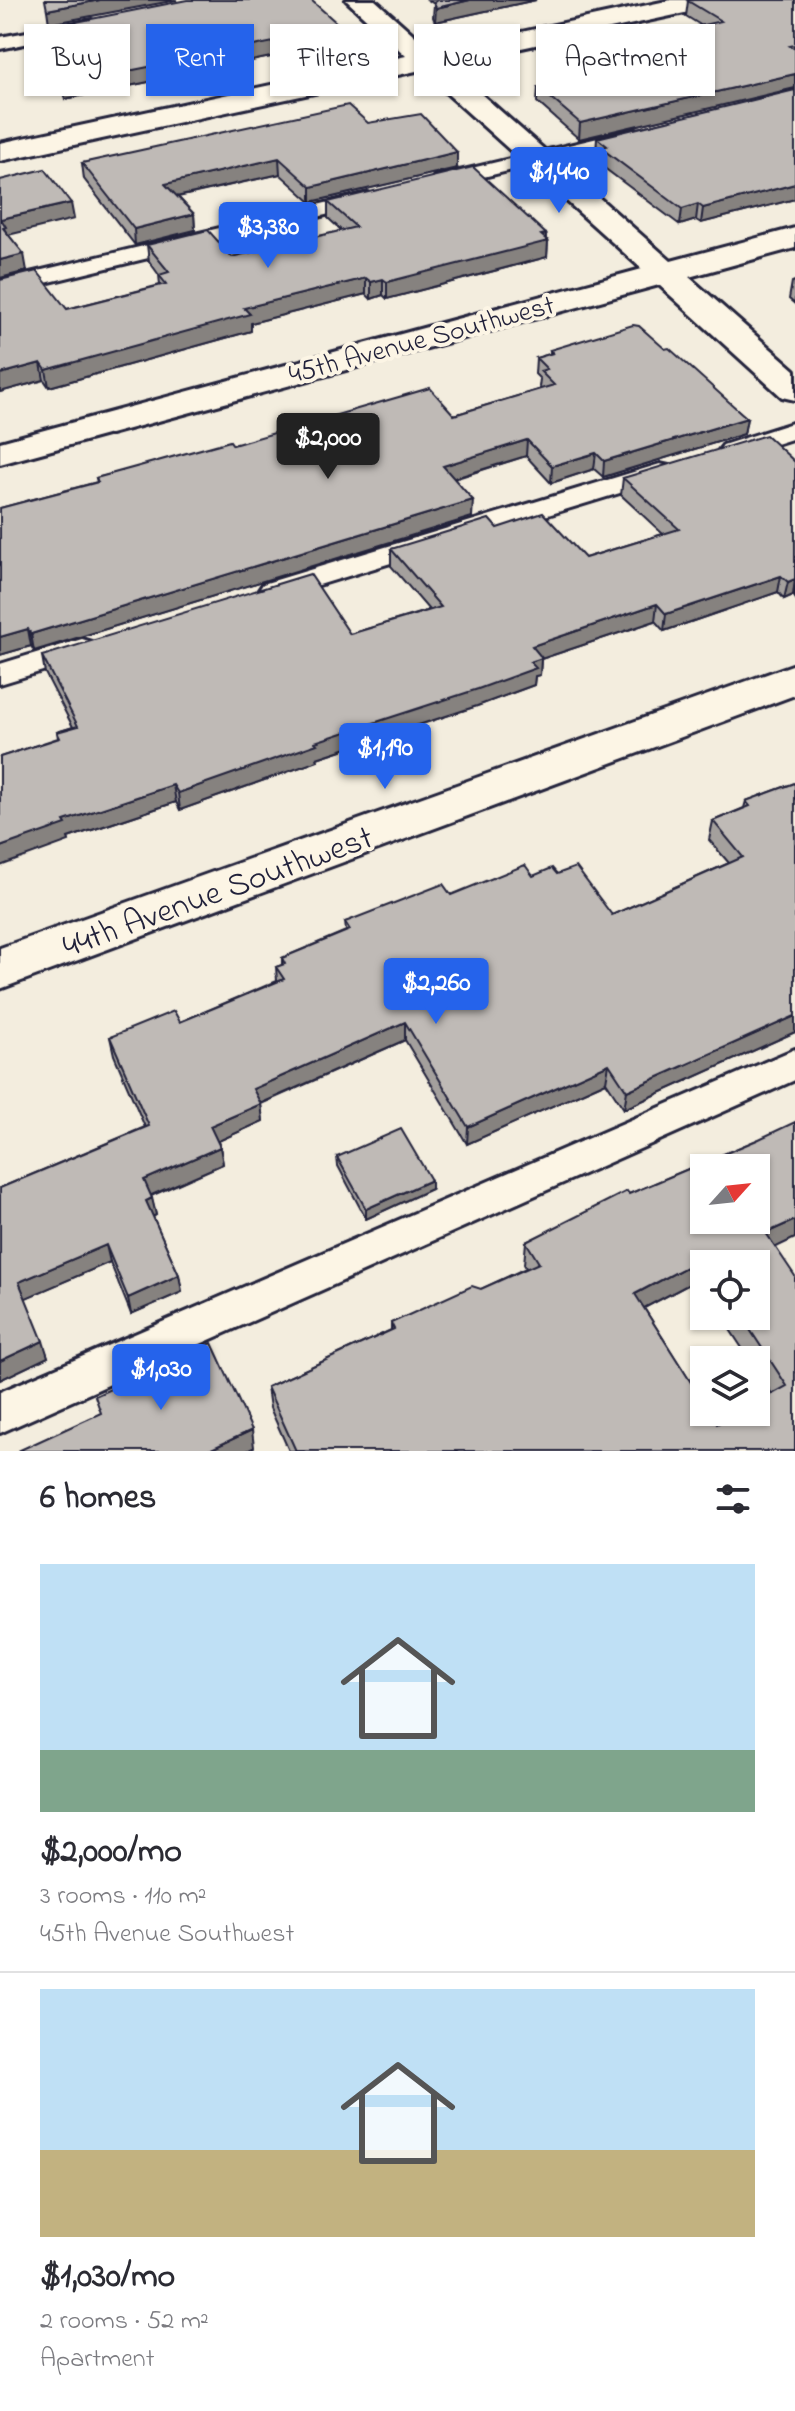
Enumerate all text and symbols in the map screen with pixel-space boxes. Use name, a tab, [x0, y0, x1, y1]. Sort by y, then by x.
chip: Buy	[24, 24, 130, 96]
chip: Rent	[146, 24, 254, 96]
chip: Filters	[270, 24, 398, 96]
chip: New	[414, 24, 520, 96]
chip: Apartment	[536, 24, 715, 96]
pin: $1,440	[494, 147, 624, 215]
text: $1,440	[528, 154, 590, 192]
pin: $3,380	[203, 202, 333, 270]
text: $3,380	[237, 209, 299, 247]
street label: 45th Avenue Southwest	[284, 286, 559, 397]
pin: $2,000	[263, 413, 393, 481]
text: $2,000	[295, 420, 361, 458]
pin: $1,190	[320, 723, 450, 791]
text: $1,190	[357, 730, 413, 768]
street label: 44th Avenue Southwest	[56, 814, 381, 973]
pin: $2,260	[371, 958, 501, 1026]
text: $2,260	[402, 965, 470, 1003]
north arrow	[690, 1154, 770, 1234]
map controls	[690, 1154, 770, 1426]
button: locate	[690, 1250, 770, 1330]
pin: $1,030	[96, 1344, 226, 1412]
button: layers	[690, 1346, 770, 1426]
text: $1,030	[130, 1351, 192, 1389]
text: 6 homes	[40, 1474, 156, 1524]
icon: filters	[711, 1477, 755, 1521]
icon: home	[326, 1616, 470, 1760]
text: $2,000/mo	[40, 1828, 182, 1878]
text: 3 rooms · 110 m²	[40, 1878, 206, 1916]
text: 45th Avenue Southwest	[40, 1916, 294, 1954]
icon: home	[326, 2041, 470, 2185]
text: $1,030/mo	[40, 2253, 175, 2303]
text: 2 rooms · 52 m²	[40, 2303, 209, 2341]
text: Apartment	[40, 2341, 154, 2379]

